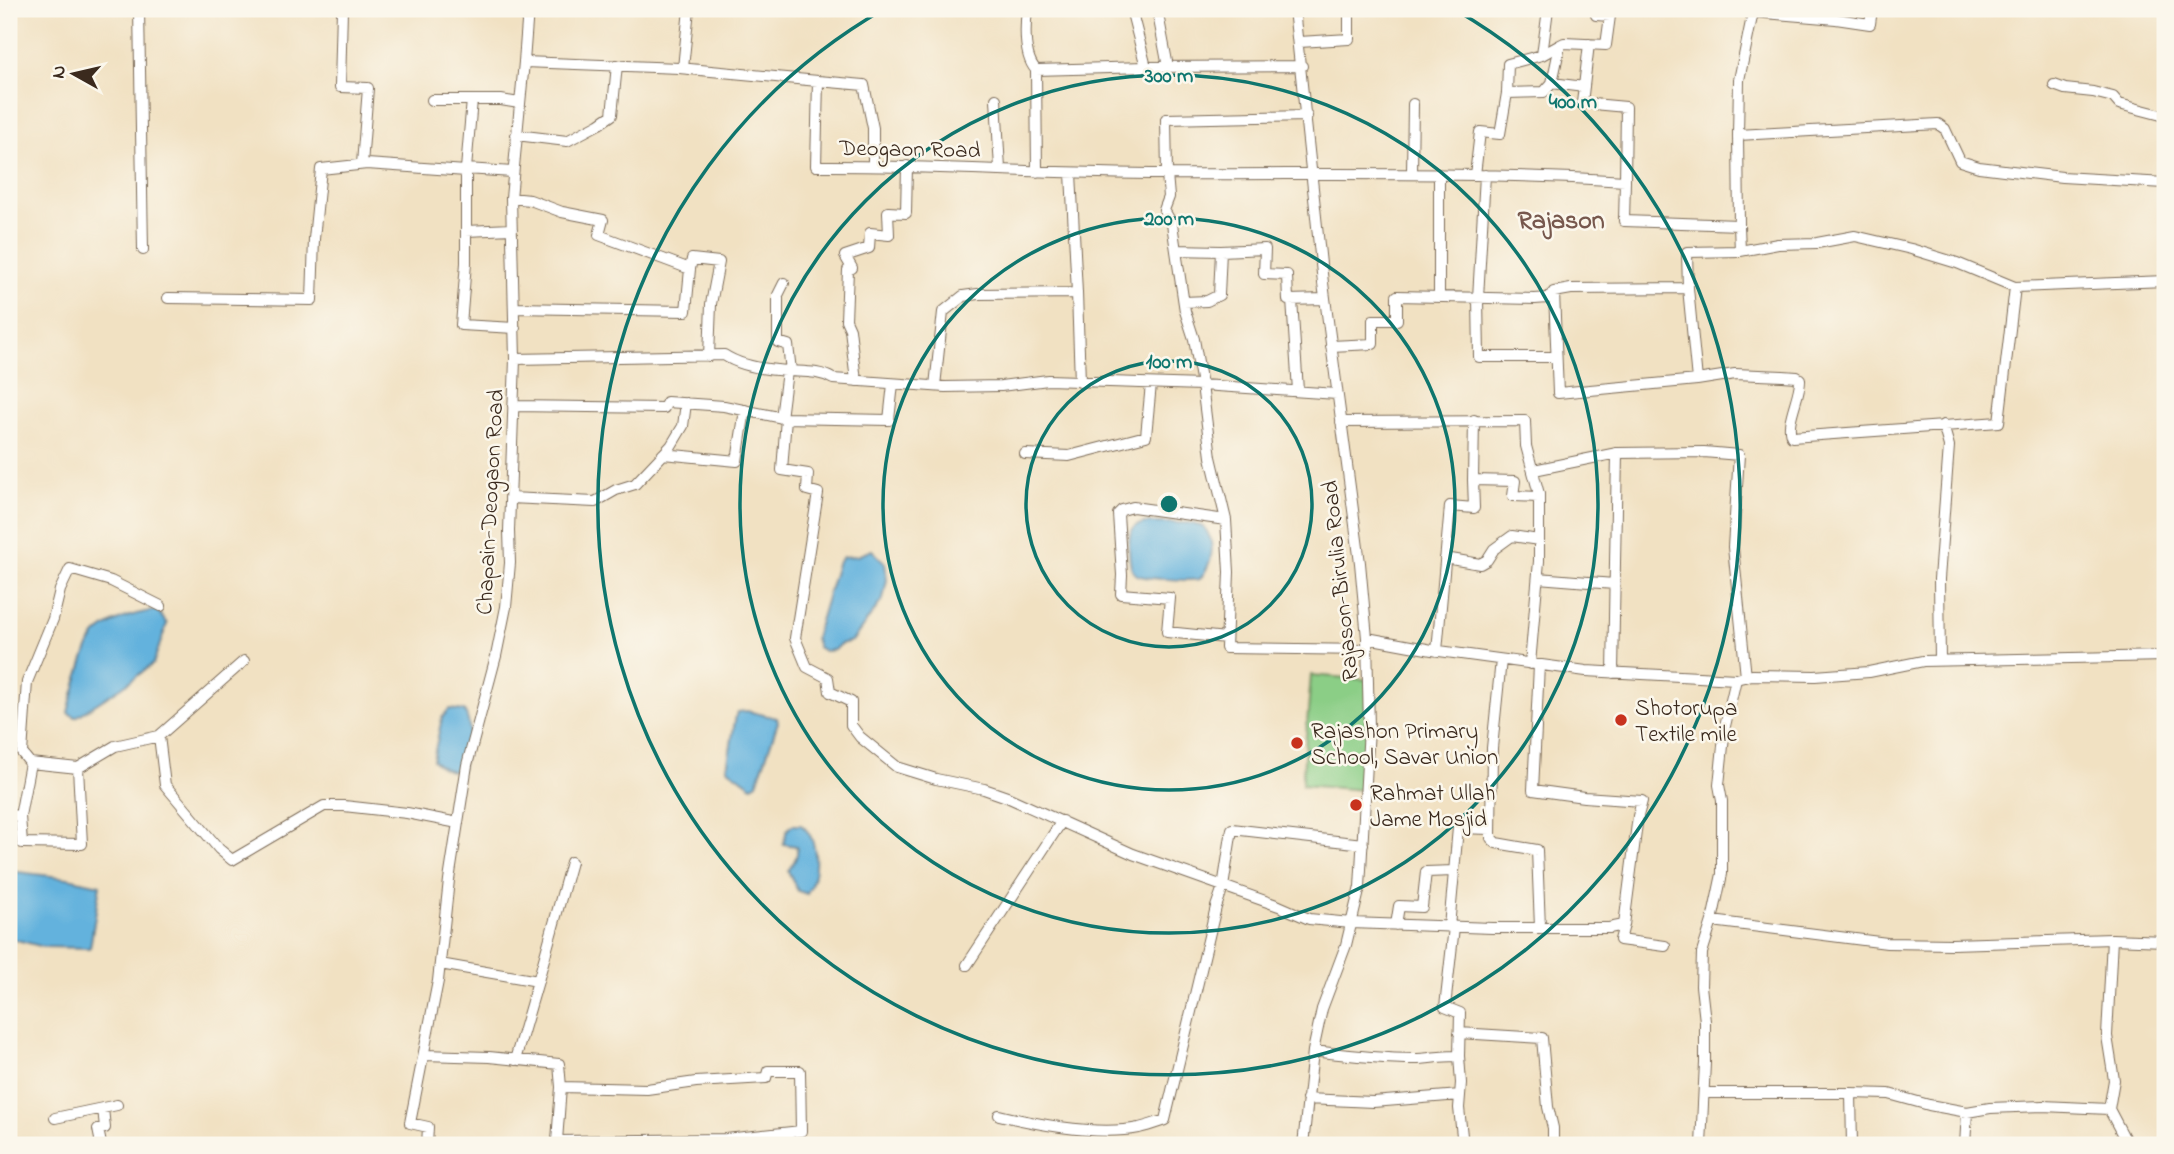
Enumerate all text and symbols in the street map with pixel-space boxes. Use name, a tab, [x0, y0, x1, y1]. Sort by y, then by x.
north arrow	[38, 38, 108, 108]
text: 300 m	[1144, 62, 1193, 92]
text: N	[45, 64, 74, 80]
text: 400 m	[1549, 88, 1597, 118]
street label: Deogaon Road	[838, 133, 981, 169]
district label: Rajason	[1517, 203, 1605, 241]
text: 200 m	[1143, 205, 1194, 235]
text: 100 m	[1146, 348, 1192, 378]
street label: Chapain-Deogaon Road	[469, 388, 515, 616]
street label: Rajason-Birulia Road	[1315, 479, 1368, 683]
centre of rings	[1157, 492, 1181, 516]
place label: Shotorupa Textile mile	[1635, 693, 1738, 752]
marker: Shotorupa Textile mile	[1613, 712, 1629, 728]
place label: Rajashon Primary School, Savar Union	[1311, 716, 1498, 775]
marker: Rajashon Primary School, Savar Union	[1289, 735, 1305, 751]
place label: Rahmat Ullah Jame Mosjid	[1370, 778, 1495, 837]
marker: Rahmat Ullah Jame Mosjid	[1348, 797, 1364, 813]

